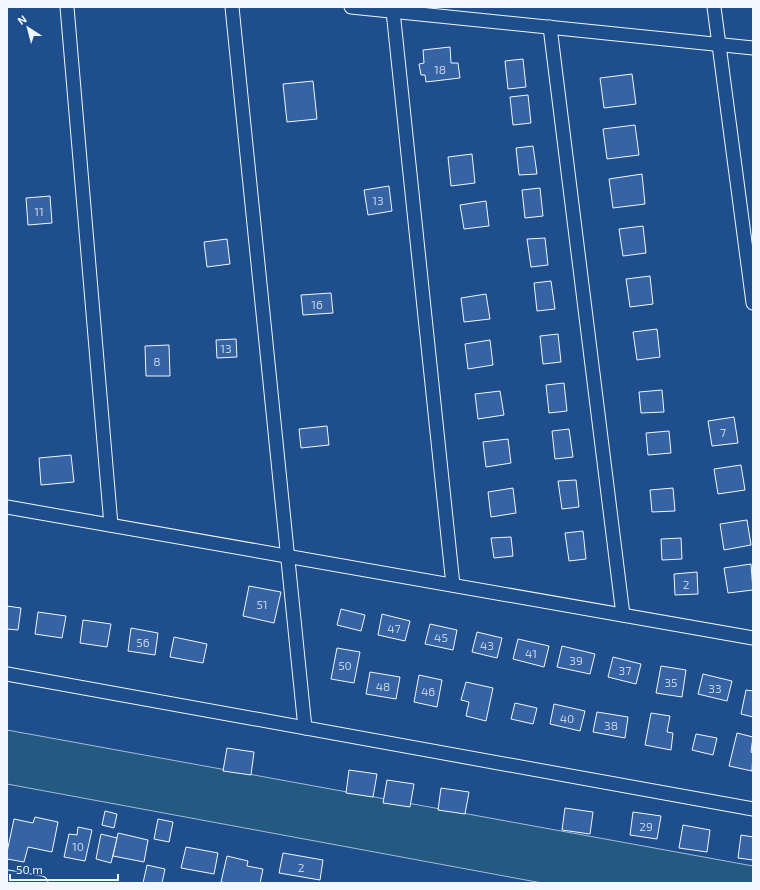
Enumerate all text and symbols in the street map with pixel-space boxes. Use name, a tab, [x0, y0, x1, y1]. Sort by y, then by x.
north arrow	[8, 8, 48, 48]
text: N	[15, 12, 29, 27]
house number: 18	[434, 62, 446, 76]
house number: 13	[372, 193, 384, 207]
house number: 11	[34, 204, 44, 218]
house number: 16	[311, 297, 323, 311]
house number: 13	[220, 341, 232, 355]
house number: 8	[153, 354, 161, 368]
house number: 7	[720, 425, 726, 439]
house number: 2	[683, 577, 690, 591]
house number: 51	[256, 597, 268, 611]
house number: 47	[387, 621, 401, 635]
house number: 45	[434, 630, 448, 644]
house number: 56	[136, 635, 150, 649]
house number: 43	[480, 638, 494, 652]
house number: 41	[525, 646, 537, 660]
house number: 39	[569, 653, 583, 667]
house number: 50	[338, 658, 352, 672]
house number: 37	[619, 663, 631, 677]
house number: 35	[664, 675, 678, 689]
house number: 48	[376, 679, 390, 693]
house number: 33	[708, 681, 722, 695]
house number: 46	[421, 684, 435, 698]
house number: 40	[560, 711, 574, 725]
house number: 38	[604, 718, 618, 732]
house number: 29	[639, 819, 653, 833]
house number: 10	[72, 839, 84, 853]
scale bar	[10, 856, 118, 882]
house number: 2	[298, 860, 305, 874]
text: 50 m	[16, 862, 43, 876]

